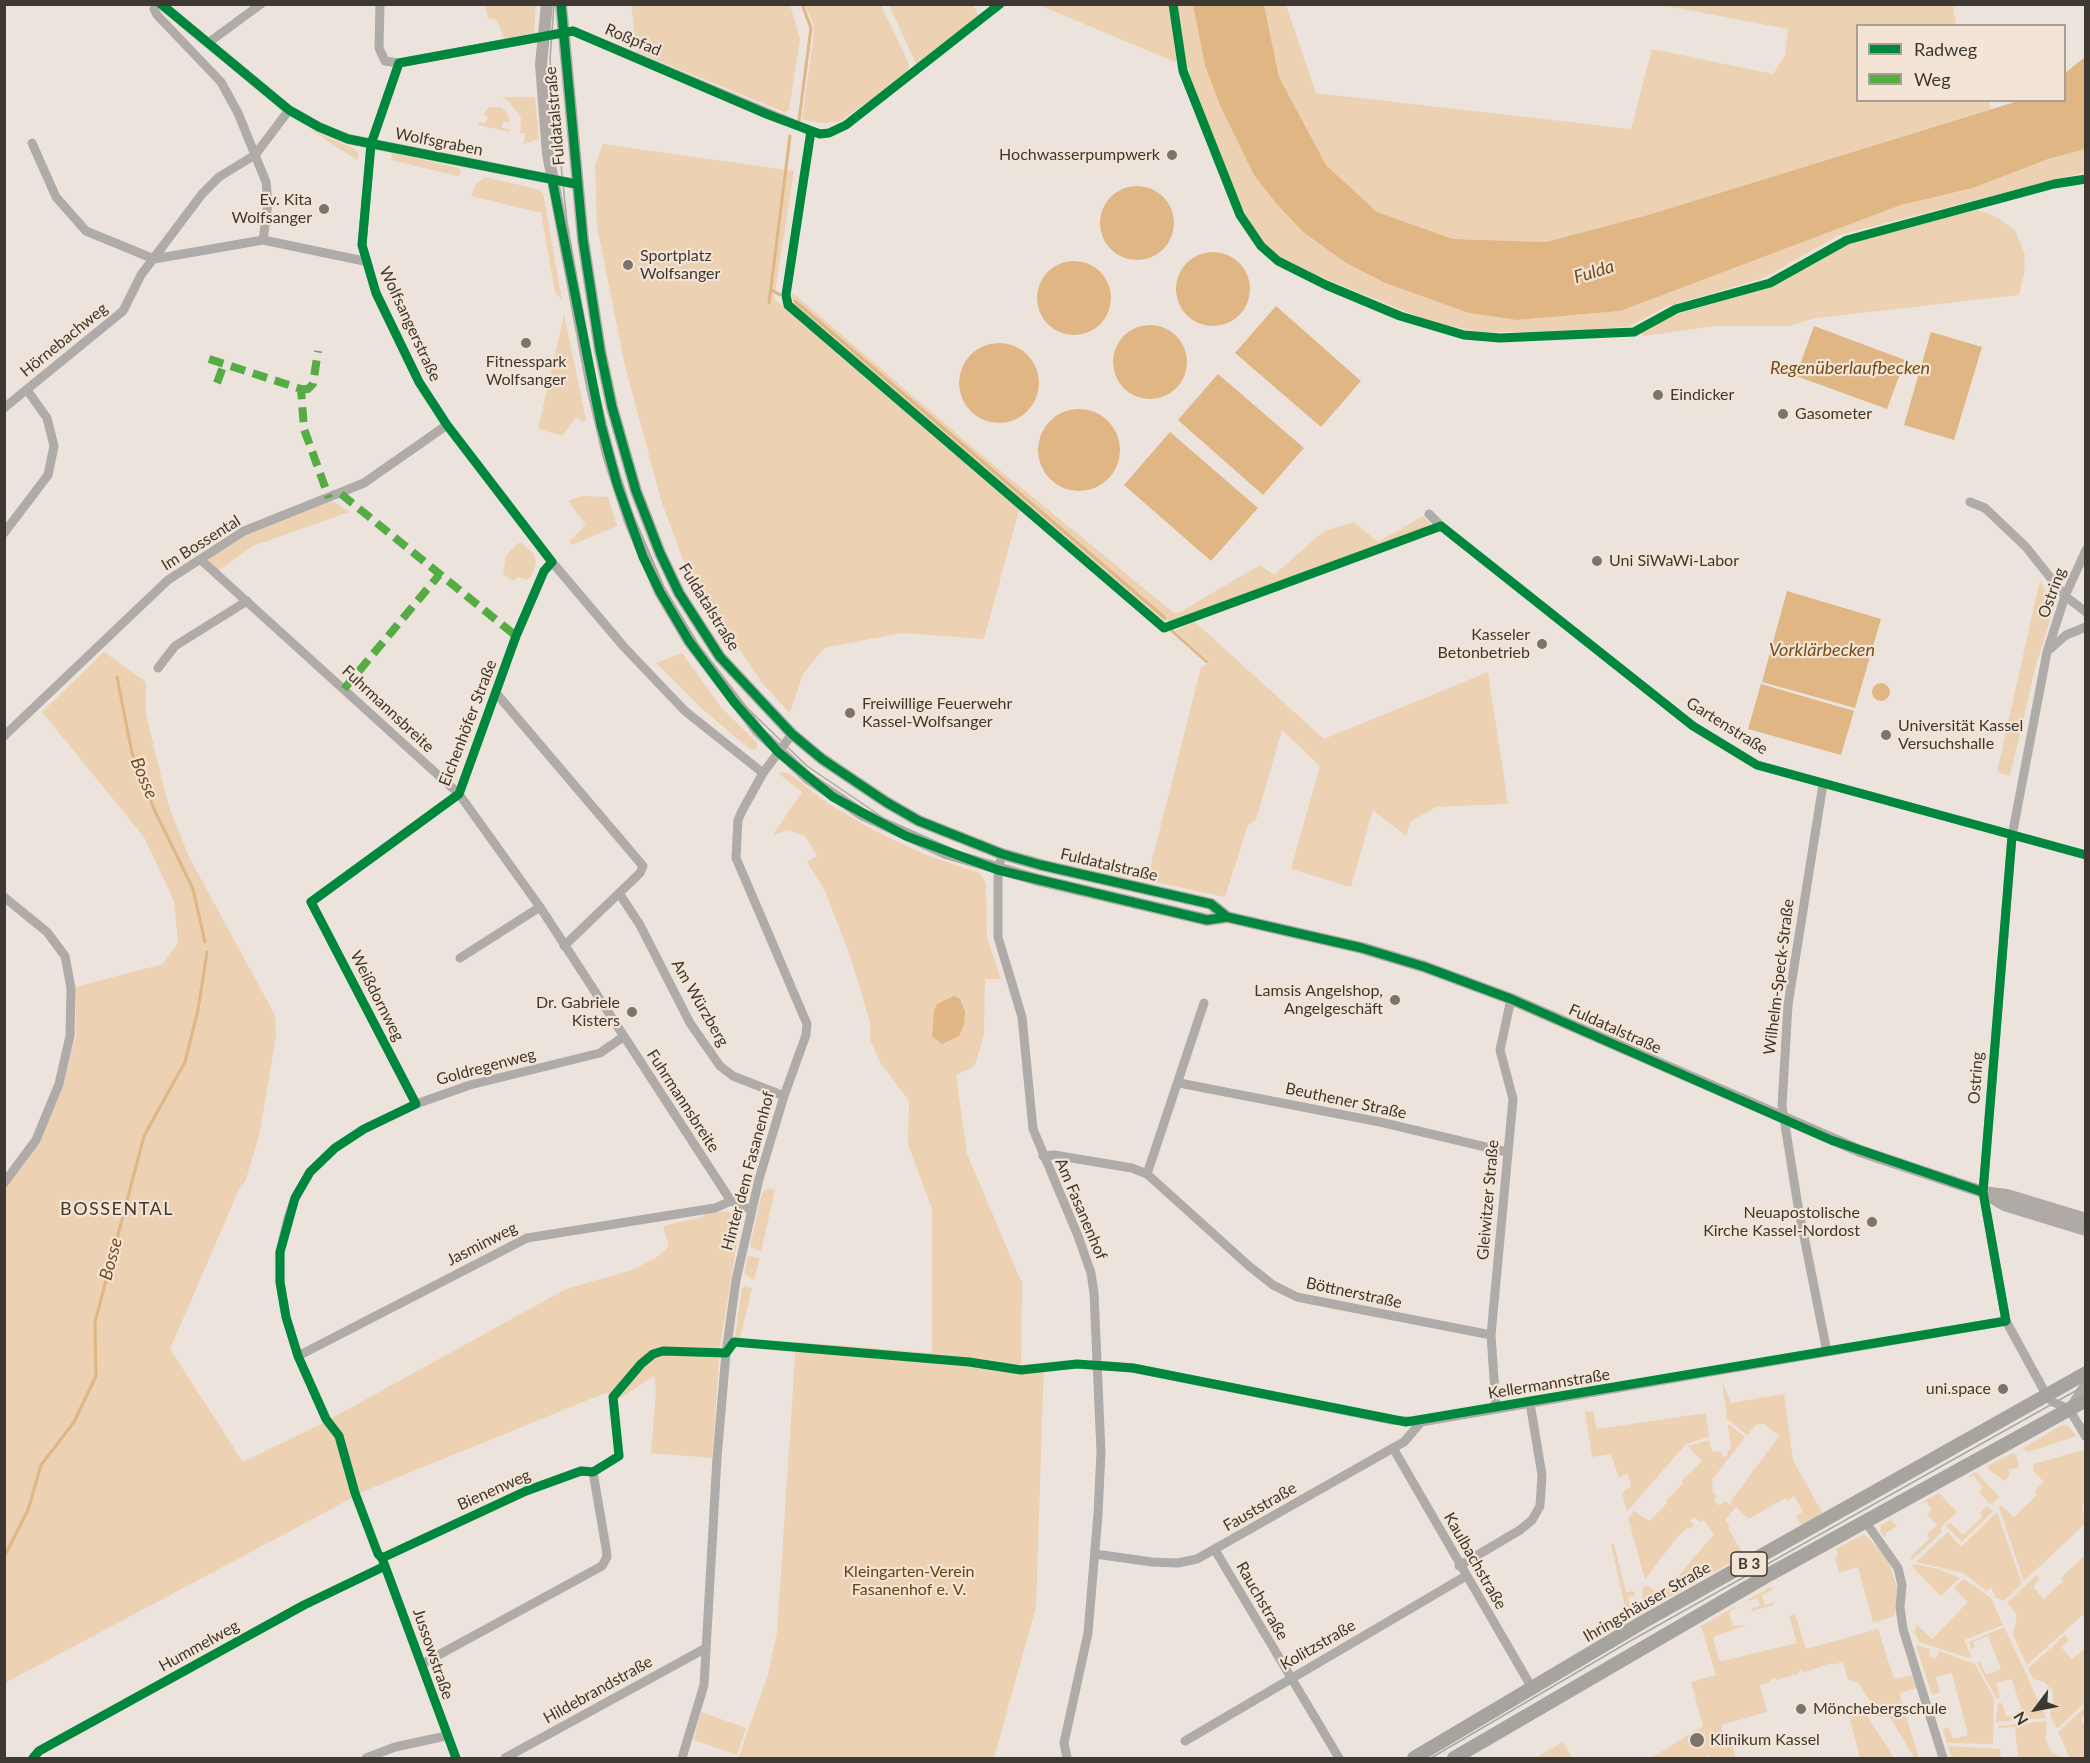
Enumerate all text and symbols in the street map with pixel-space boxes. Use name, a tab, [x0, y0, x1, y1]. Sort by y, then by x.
street label: Roßpfad	[602, 20, 664, 60]
legend	[1856, 24, 2066, 102]
text: Radweg	[1914, 38, 1977, 60]
street label: Fuldatalstraße	[541, 66, 569, 166]
text: Weg	[1914, 68, 1951, 90]
street label: Wolfsgraben	[393, 124, 485, 160]
place label: Hochwasserpumpwerk	[999, 145, 1160, 165]
marker: Hochwasserpumpwerk	[1165, 148, 1179, 162]
place label: Ev. Kita Wolfsanger	[232, 190, 312, 228]
marker: Ev. Kita Wolfsanger	[317, 202, 331, 216]
place label: Sportplatz Wolfsanger	[640, 246, 720, 284]
water label: Fulda	[1571, 256, 1617, 288]
marker: Sportplatz Wolfsanger	[621, 258, 635, 272]
street label: Wolfsangerstraße	[375, 264, 445, 384]
street label: Hörnebachweg	[16, 299, 112, 381]
marker: Fitnesspark Wolfsanger	[519, 336, 533, 350]
place label: Fitnesspark Wolfsanger	[486, 352, 566, 390]
water label: Regenüberlaufbecken	[1770, 357, 1930, 379]
place label: Eindicker	[1670, 385, 1734, 405]
marker: Eindicker	[1651, 388, 1665, 402]
place label: Gasometer	[1795, 404, 1872, 424]
marker: Gasometer	[1776, 407, 1790, 421]
street label: Im Bossental	[158, 511, 244, 575]
place label: Uni SiWaWi-Labor	[1609, 551, 1739, 571]
marker: Uni SiWaWi-Labor	[1590, 554, 1604, 568]
street label: Fuldatalstraße	[675, 560, 743, 654]
street label: Ostring	[2034, 565, 2070, 621]
place label: Kasseler Betonbetrieb	[1438, 625, 1530, 663]
marker: Kasseler Betonbetrieb	[1535, 637, 1549, 651]
water label: Vorklärbecken	[1769, 639, 1875, 661]
street label: Eichenhöfer Straße	[435, 657, 501, 789]
street label: Fuhrmannsbreite	[338, 661, 438, 757]
street label: Gartenstraße	[1683, 693, 1771, 759]
place label: Freiwillige Feuerwehr Kassel-Wolfsanger	[862, 694, 1012, 732]
marker: Freiwillige Feuerwehr Kassel-Wolfsanger	[843, 706, 857, 720]
place label: Universität Kassel Versuchshalle	[1898, 716, 2023, 754]
marker: Universität Kassel Versuchshalle	[1879, 728, 1893, 742]
water label: Bosse	[126, 754, 162, 802]
street label: Fuldatalstraße	[1058, 844, 1160, 886]
street label: Wilhelm-Speck-Straße	[1760, 898, 1798, 1056]
street label: Weißdornweg	[346, 947, 408, 1045]
street label: Am Würzberg	[667, 956, 733, 1050]
place label: Lamsis Angelshop, Angelgeschäft	[1254, 981, 1383, 1019]
place label: Dr. Gabriele Kisters	[536, 993, 620, 1031]
marker: Lamsis Angelshop, Angelgeschäft	[1388, 993, 1402, 1007]
street label: Fuldatalstraße	[1566, 1000, 1664, 1058]
marker: Dr. Gabriele Kisters	[625, 1005, 639, 1019]
street label: Goldregenweg	[434, 1045, 538, 1089]
street label: Fuhrmannsbreite	[643, 1046, 723, 1156]
street label: Ostring	[1965, 1051, 1987, 1105]
street label: Beuthener Straße	[1284, 1079, 1408, 1123]
street label: Hinter dem Fasanenhof	[718, 1089, 778, 1253]
street label: Gleiwitzer Straße	[1473, 1139, 1503, 1261]
street label: Am Fasanenhof	[1051, 1155, 1111, 1263]
district label: BOSSENTAL	[60, 1198, 174, 1220]
place label: Neuapostolische Kirche Kassel-Nordost	[1703, 1203, 1860, 1241]
marker: Neuapostolische Kirche Kassel-Nordost	[1865, 1215, 1879, 1229]
street label: Jasminweg	[444, 1218, 520, 1270]
water label: Bosse	[95, 1235, 127, 1283]
street label: Böttnerstraße	[1304, 1273, 1404, 1313]
street label: Kellermannstraße	[1487, 1365, 1611, 1403]
place label: uni.space	[1926, 1379, 1991, 1399]
marker: uni.space	[1996, 1382, 2010, 1396]
street label: Bienenweg	[454, 1465, 534, 1515]
street label: Fauststraße	[1220, 1478, 1300, 1536]
street label: Kaulbachstraße	[1440, 1509, 1510, 1613]
road number: B 3	[1731, 1552, 1767, 1576]
street label: Rauchstraße	[1232, 1558, 1292, 1644]
street label: Ihringshäuser Straße	[1580, 1558, 1714, 1646]
park label: Kleingarten-Verein Fasanenhof e. V.	[844, 1562, 974, 1600]
street label: Jussowstraße	[408, 1606, 458, 1702]
street label: Hummelweg	[156, 1616, 242, 1676]
street label: Kolitzstraße	[1277, 1616, 1359, 1674]
street label: Hildebrandstraße	[540, 1652, 656, 1728]
north arrow	[2006, 1679, 2066, 1739]
place label: Mönchebergschule	[1813, 1699, 1947, 1719]
marker: Mönchebergschule	[1794, 1702, 1808, 1716]
text: N	[2009, 1709, 2032, 1729]
place label: Klinikum Kassel	[1710, 1730, 1820, 1750]
marker: Klinikum Kassel	[1688, 1731, 1706, 1749]

